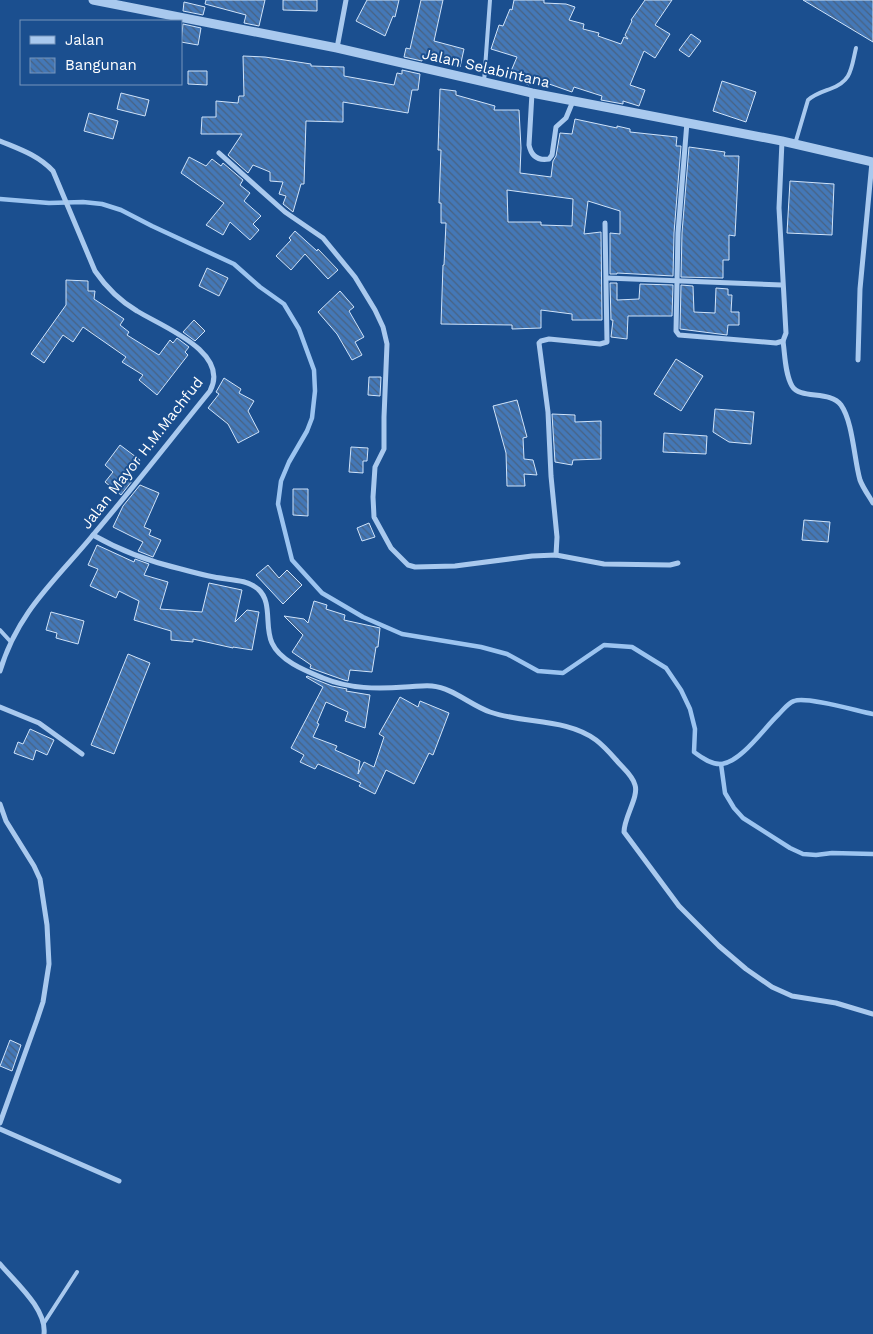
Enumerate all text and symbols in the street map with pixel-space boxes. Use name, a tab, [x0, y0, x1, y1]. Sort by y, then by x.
legend	[20, 20, 182, 85]
text: Jalan	[65, 31, 104, 49]
street label: Jalan Selabintana	[420, 45, 552, 92]
text: Bangunan	[65, 56, 137, 74]
street label: Jalan Mayor H.M.Machfud	[77, 373, 207, 533]

